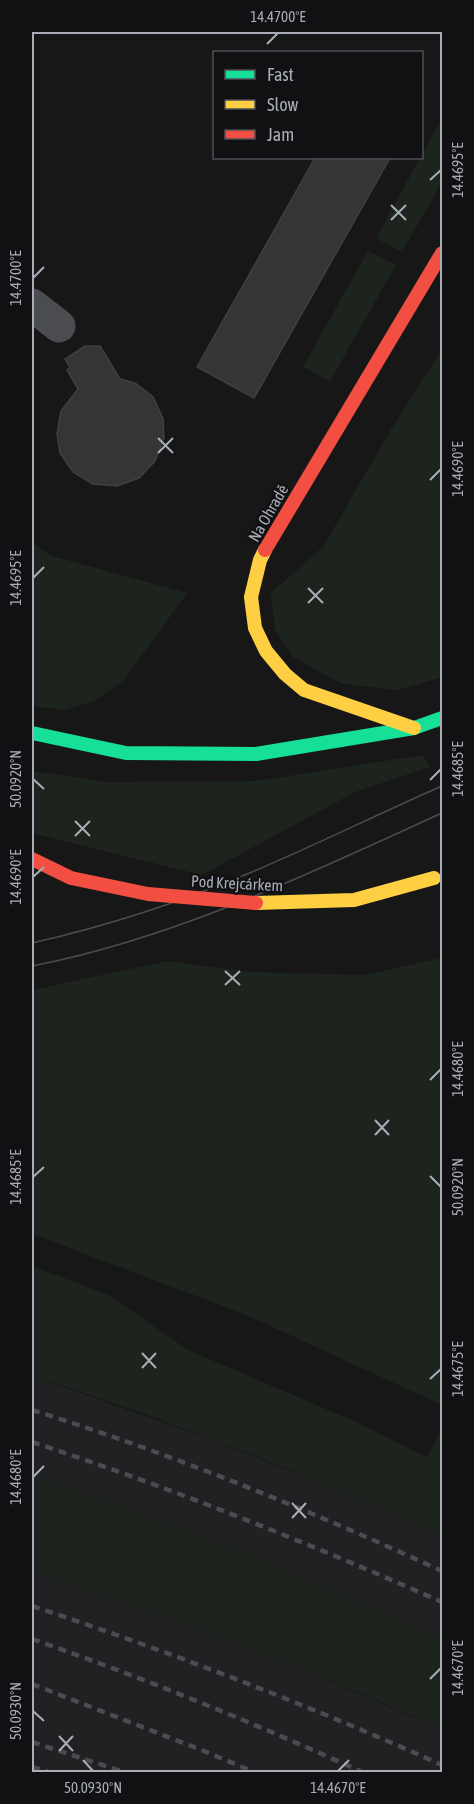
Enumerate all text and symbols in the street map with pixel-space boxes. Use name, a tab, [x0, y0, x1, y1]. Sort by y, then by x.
text: 14.4700°E	[250, 8, 306, 25]
legend	[213, 51, 423, 159]
text: Fast	[267, 64, 294, 85]
text: Slow	[267, 94, 298, 115]
text: Jam	[267, 124, 294, 145]
text: 14.4695°E	[449, 142, 466, 198]
text: 14.4700°E	[7, 250, 24, 306]
text: 14.4690°E	[449, 441, 466, 497]
street label: Na Ohradě	[244, 481, 292, 545]
text: 14.4695°E	[7, 550, 24, 606]
text: 14.4685°E	[449, 741, 466, 797]
text: 50.0920°N	[7, 750, 24, 808]
text: 14.4690°E	[7, 849, 24, 905]
street label: Pod Krejcárkem	[191, 872, 283, 895]
text: 14.4680°E	[449, 1041, 466, 1097]
text: 14.4685°E	[7, 1149, 24, 1205]
text: 50.0920°N	[449, 1158, 466, 1216]
text: 14.4675°E	[449, 1341, 466, 1397]
text: 14.4680°E	[7, 1449, 24, 1505]
text: 14.4670°E	[449, 1640, 466, 1696]
text: 50.0930°N	[7, 1682, 24, 1740]
text: 50.0930°N	[64, 1779, 122, 1796]
text: 14.4670°E	[310, 1779, 366, 1796]

